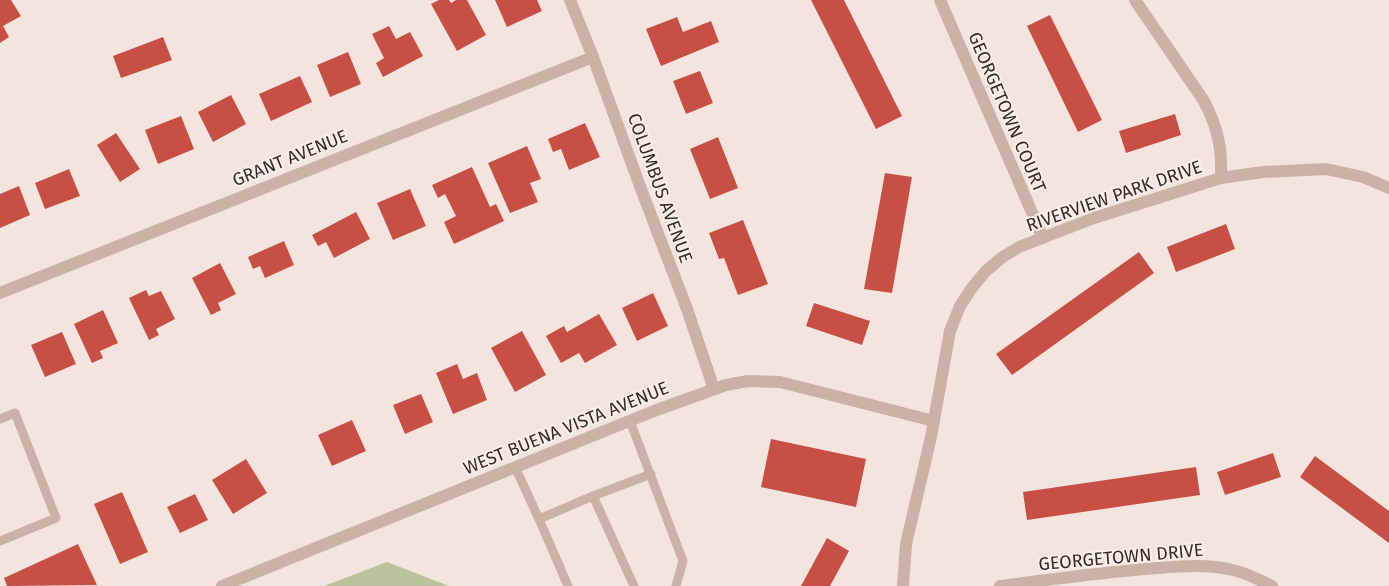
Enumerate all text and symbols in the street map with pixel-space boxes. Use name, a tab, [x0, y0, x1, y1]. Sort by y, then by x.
street label: GEORGETOWN COURT	[963, 29, 1051, 196]
street label: COLUMBUS AVENUE	[623, 110, 697, 266]
street label: GRANT AVENUE	[229, 125, 351, 191]
street label: RIVERVIEW PARK DRIVE	[1023, 156, 1205, 236]
street label: WEST BUENA VISTA AVENUE	[460, 377, 672, 479]
street label: GEORGETOWN DRIVE	[1038, 539, 1204, 575]

